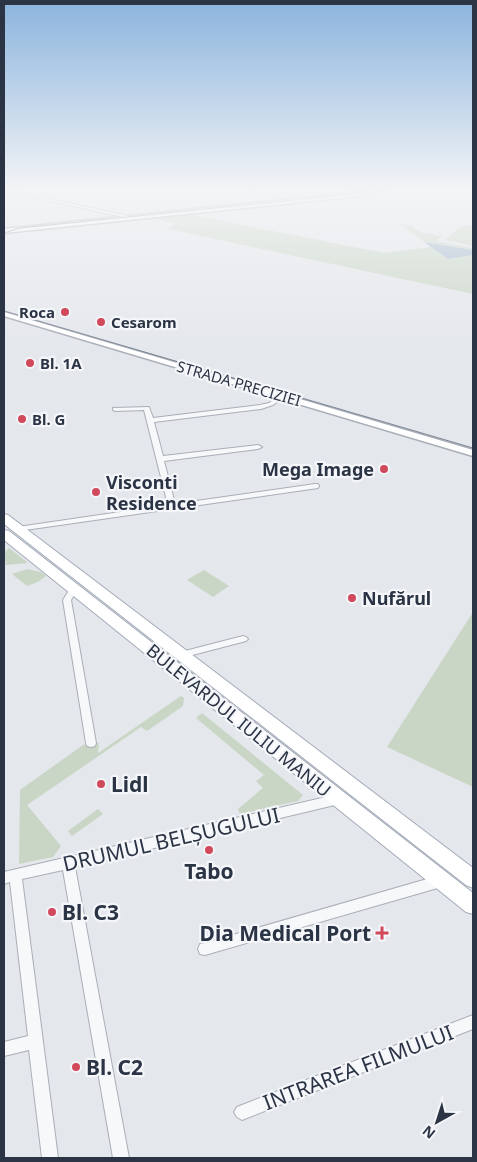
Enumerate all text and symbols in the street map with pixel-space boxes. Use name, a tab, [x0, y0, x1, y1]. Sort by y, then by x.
place label: Roca	[19, 302, 55, 322]
marker: Roca	[59, 306, 71, 318]
place label: Cesarom	[111, 312, 177, 332]
marker: Cesarom	[95, 316, 107, 328]
place label: Bl. 1A	[40, 353, 82, 373]
street label: STRADA PRECIZIEI	[175, 356, 303, 410]
marker: Bl. 1A	[24, 357, 36, 369]
place label: Bl. G	[32, 409, 65, 429]
marker: Bl. G	[16, 413, 28, 425]
place label: Mega Image	[262, 457, 374, 481]
marker: Mega Image	[378, 463, 390, 475]
place label: Visconti Residence	[106, 470, 197, 515]
marker: Visconti Residence	[90, 486, 102, 498]
place label: Nufărul	[362, 586, 431, 610]
marker: Nufărul	[346, 592, 358, 604]
street label: BULEVARDUL IULIU MANIU	[142, 638, 336, 802]
place label: Lidl	[111, 770, 149, 798]
marker: Lidl	[95, 778, 107, 790]
street label: DRUMUL BELȘUGULUI	[60, 800, 282, 878]
marker: Tabo	[203, 844, 215, 856]
place label: Tabo	[184, 857, 234, 885]
place label: Bl. C3	[62, 898, 119, 926]
marker: Bl. C3	[46, 906, 58, 918]
place label: Dia Medical Port	[200, 919, 371, 947]
marker: Dia Medical Port	[375, 926, 389, 940]
street label: INTRAREA FILMULUI	[259, 1018, 457, 1116]
place label: Bl. C2	[86, 1053, 143, 1081]
marker: Bl. C2	[70, 1061, 82, 1073]
north arrow	[412, 1097, 462, 1147]
text: N	[418, 1122, 439, 1143]

